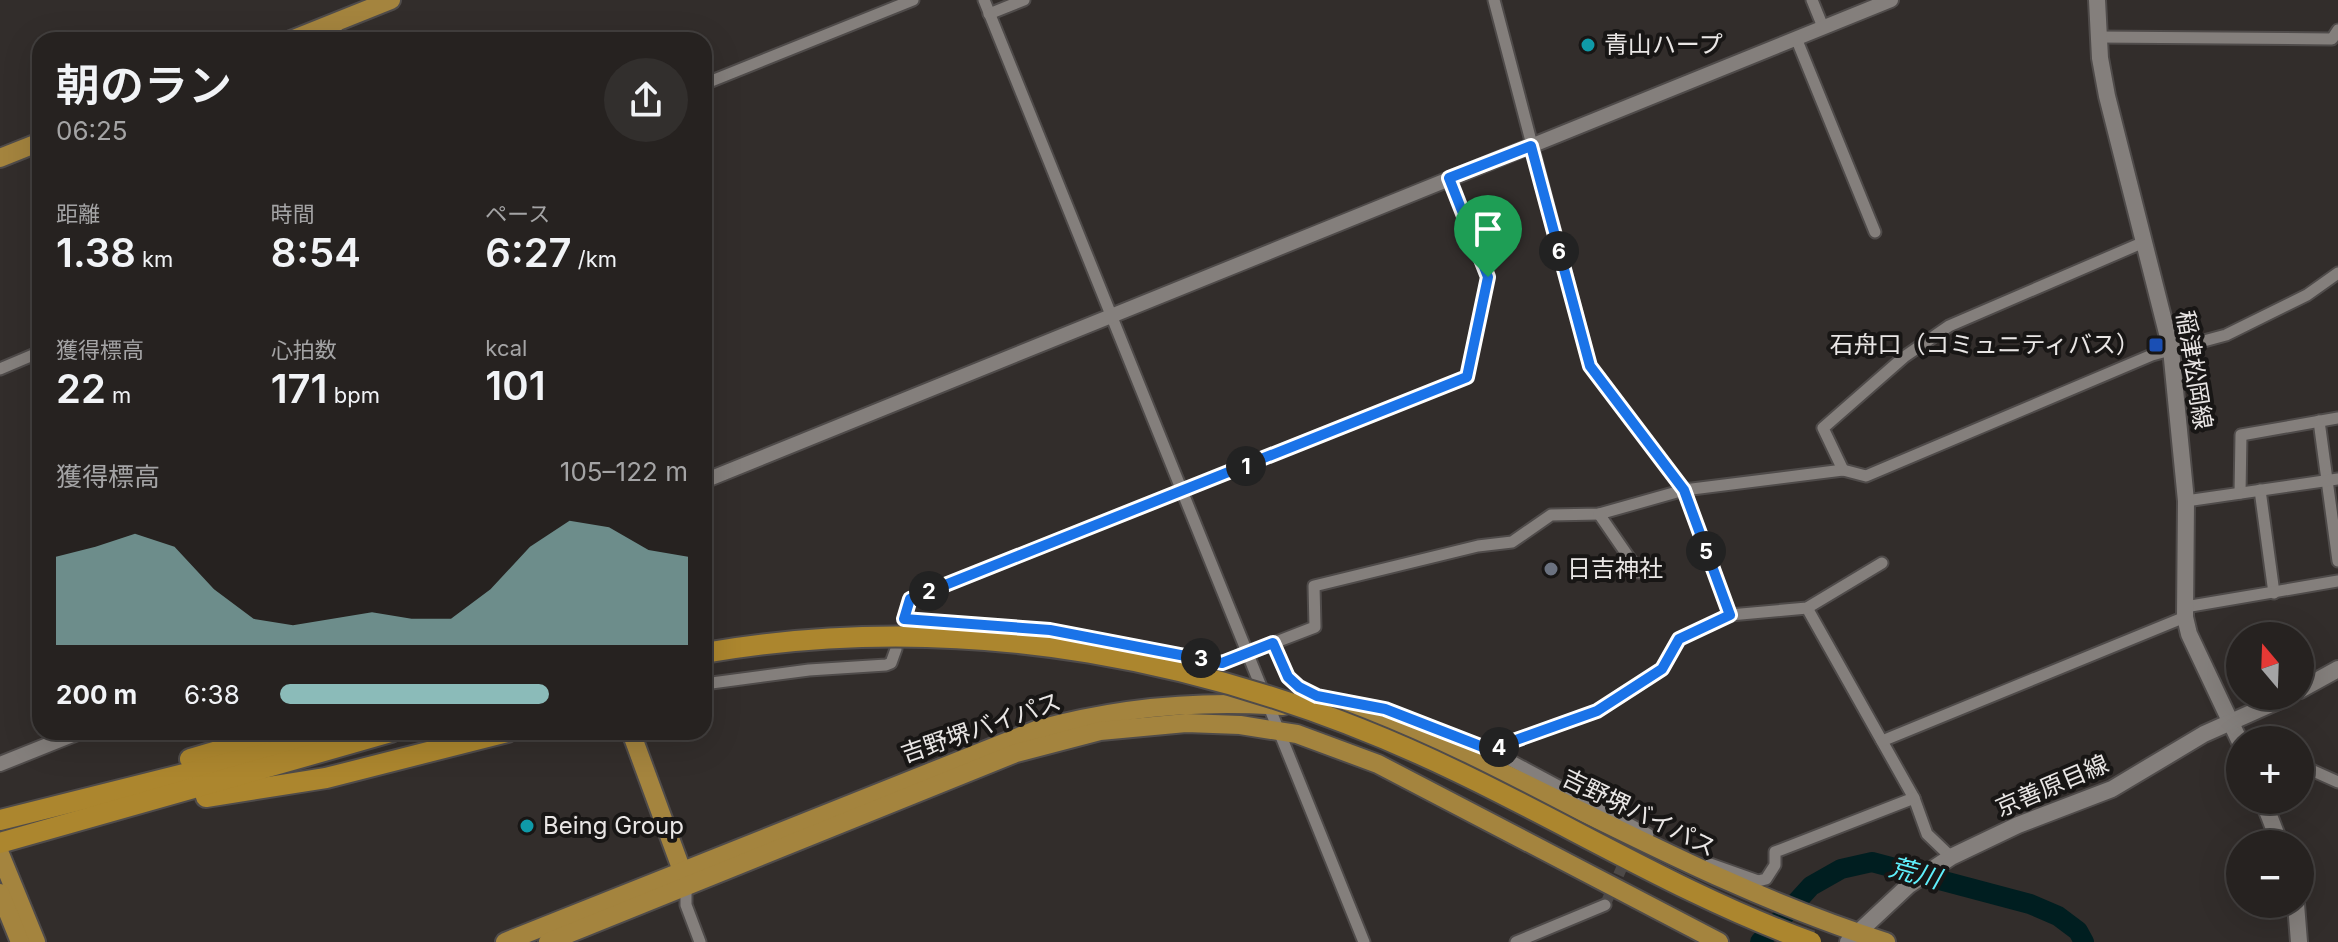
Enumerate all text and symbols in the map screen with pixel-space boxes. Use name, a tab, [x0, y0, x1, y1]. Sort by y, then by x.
place label: 青山ハープ	[1604, 30, 1723, 59]
marker: 青山ハープ	[1579, 36, 1597, 54]
text: 朝のラン	[56, 58, 232, 112]
button: share	[604, 58, 688, 142]
text: 06:25	[56, 115, 128, 146]
pin	[1454, 195, 1522, 277]
text: 距離	[56, 201, 100, 227]
text: 時間	[271, 201, 315, 227]
text: ペース	[485, 201, 550, 227]
icon: arrive	[1466, 207, 1510, 251]
text: 1.38	[56, 228, 136, 277]
text: 8:54	[271, 228, 361, 277]
text: 6:27	[485, 228, 572, 277]
pin: 6	[1539, 231, 1579, 271]
text: 6	[1552, 238, 1566, 264]
text: km	[136, 246, 173, 272]
text: /km	[572, 246, 617, 272]
street label: 稲津松岡線	[2171, 308, 2218, 431]
place label: 石舟口（コミュニティバス）	[1829, 330, 2140, 359]
text: kcal	[485, 335, 527, 361]
marker: 石舟口（コミュニティバス）	[2147, 336, 2165, 354]
text: 獲得標高	[56, 337, 144, 363]
text: 心拍数	[271, 337, 337, 363]
text: 101	[485, 361, 546, 410]
text: 22	[56, 364, 106, 413]
text: 171	[271, 364, 328, 413]
text: m	[106, 382, 131, 408]
text: bpm	[328, 382, 380, 408]
pin: 1	[1226, 446, 1266, 486]
text: 1	[1241, 453, 1251, 479]
text: 105–122 m	[560, 456, 688, 487]
text: 獲得標高	[56, 461, 160, 492]
pin: 5	[1686, 531, 1726, 571]
text: 5	[1699, 538, 1713, 564]
place label: 日吉神社	[1567, 554, 1663, 583]
marker: 日吉神社	[1542, 560, 1560, 578]
pin: 2	[909, 571, 949, 611]
text: 2	[922, 578, 936, 604]
north arrow	[2226, 622, 2314, 710]
map controls	[2226, 622, 2314, 918]
pin: 3	[1181, 638, 1221, 678]
text: 3	[1194, 645, 1208, 671]
text: 200 m	[56, 679, 137, 710]
text: 6:38	[184, 679, 240, 710]
street label: 吉野堺バイパス	[897, 687, 1065, 769]
button: +	[2226, 726, 2314, 814]
pin: 4	[1479, 727, 1519, 767]
text: 4	[1492, 734, 1506, 760]
street label: 京善原目線	[1991, 749, 2113, 822]
street label: 吉野堺バイパス	[1558, 763, 1721, 862]
place label: Being Group	[543, 811, 684, 840]
marker: Being Group	[518, 817, 536, 835]
button: −	[2226, 830, 2314, 918]
water label: 荒川	[1886, 851, 1947, 895]

